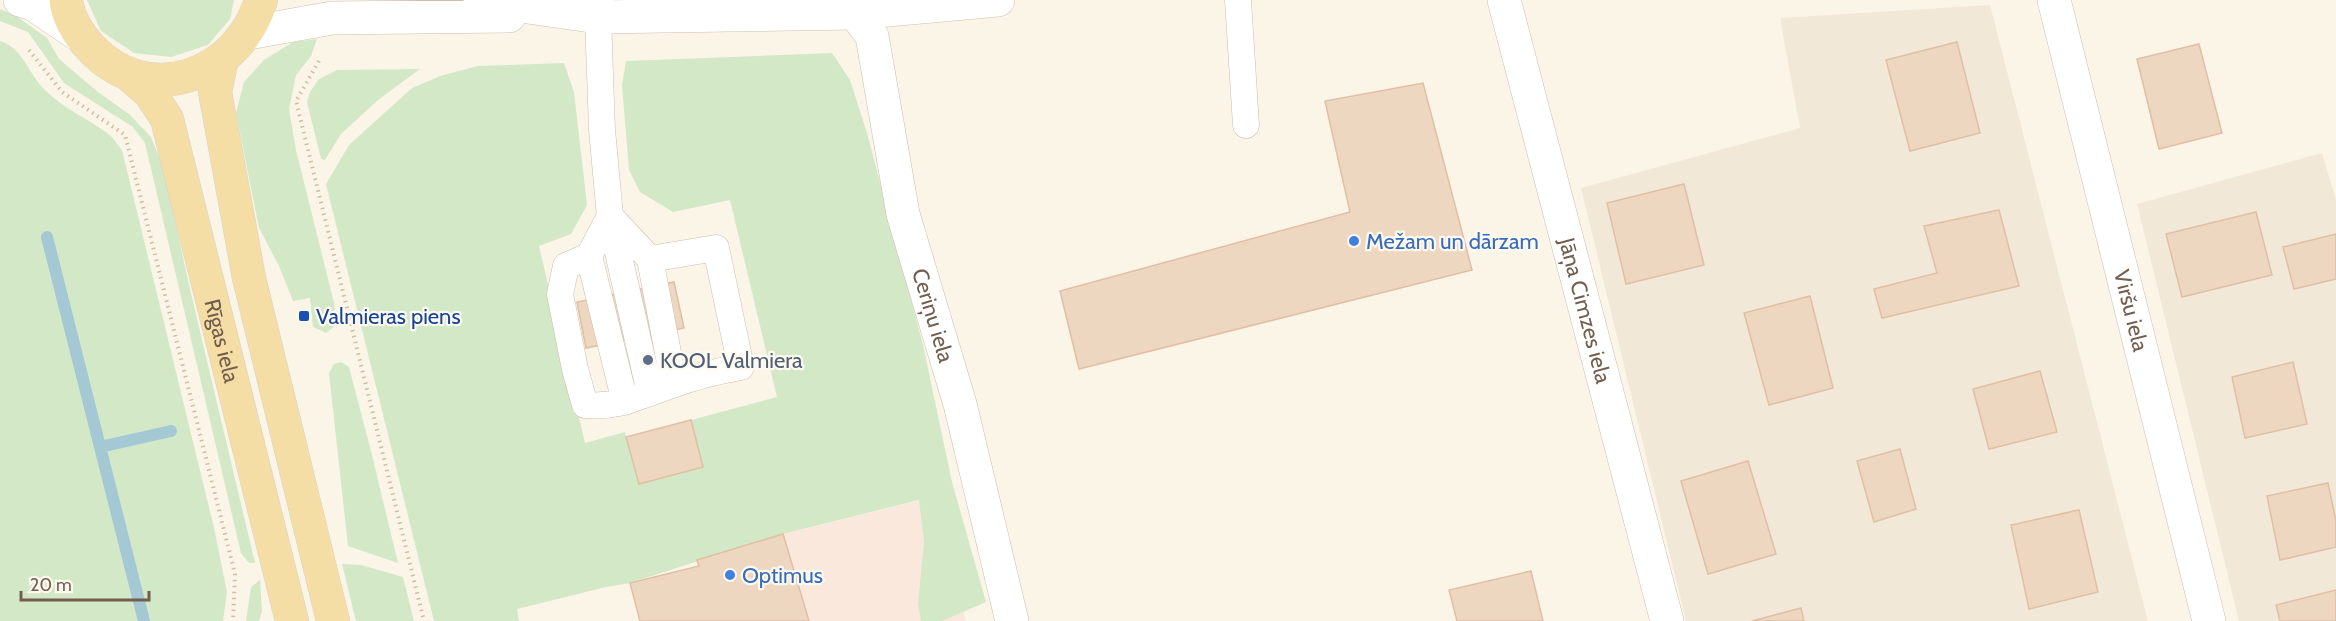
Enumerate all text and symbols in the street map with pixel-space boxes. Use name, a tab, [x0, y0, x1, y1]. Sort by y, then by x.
place label: Mežam un dārzam	[1366, 228, 1539, 255]
marker: Mežam un dārzam	[1347, 234, 1361, 248]
street label: Jāņa Cimzes iela	[1553, 234, 1618, 387]
street label: Ceriņu iela	[907, 265, 960, 366]
street label: Viršu iela	[2108, 267, 2155, 355]
street label: Rīgas iela	[199, 296, 246, 386]
place label: Valmieras piens	[316, 303, 461, 330]
marker: Valmieras piens	[297, 309, 311, 323]
place label: KOOL Valmiera	[660, 347, 803, 374]
marker: KOOL Valmiera	[641, 353, 655, 367]
place label: Optimus	[742, 562, 823, 589]
scale bar	[21, 564, 148, 602]
marker: Optimus	[723, 568, 737, 582]
text: 20 m	[30, 574, 72, 596]

